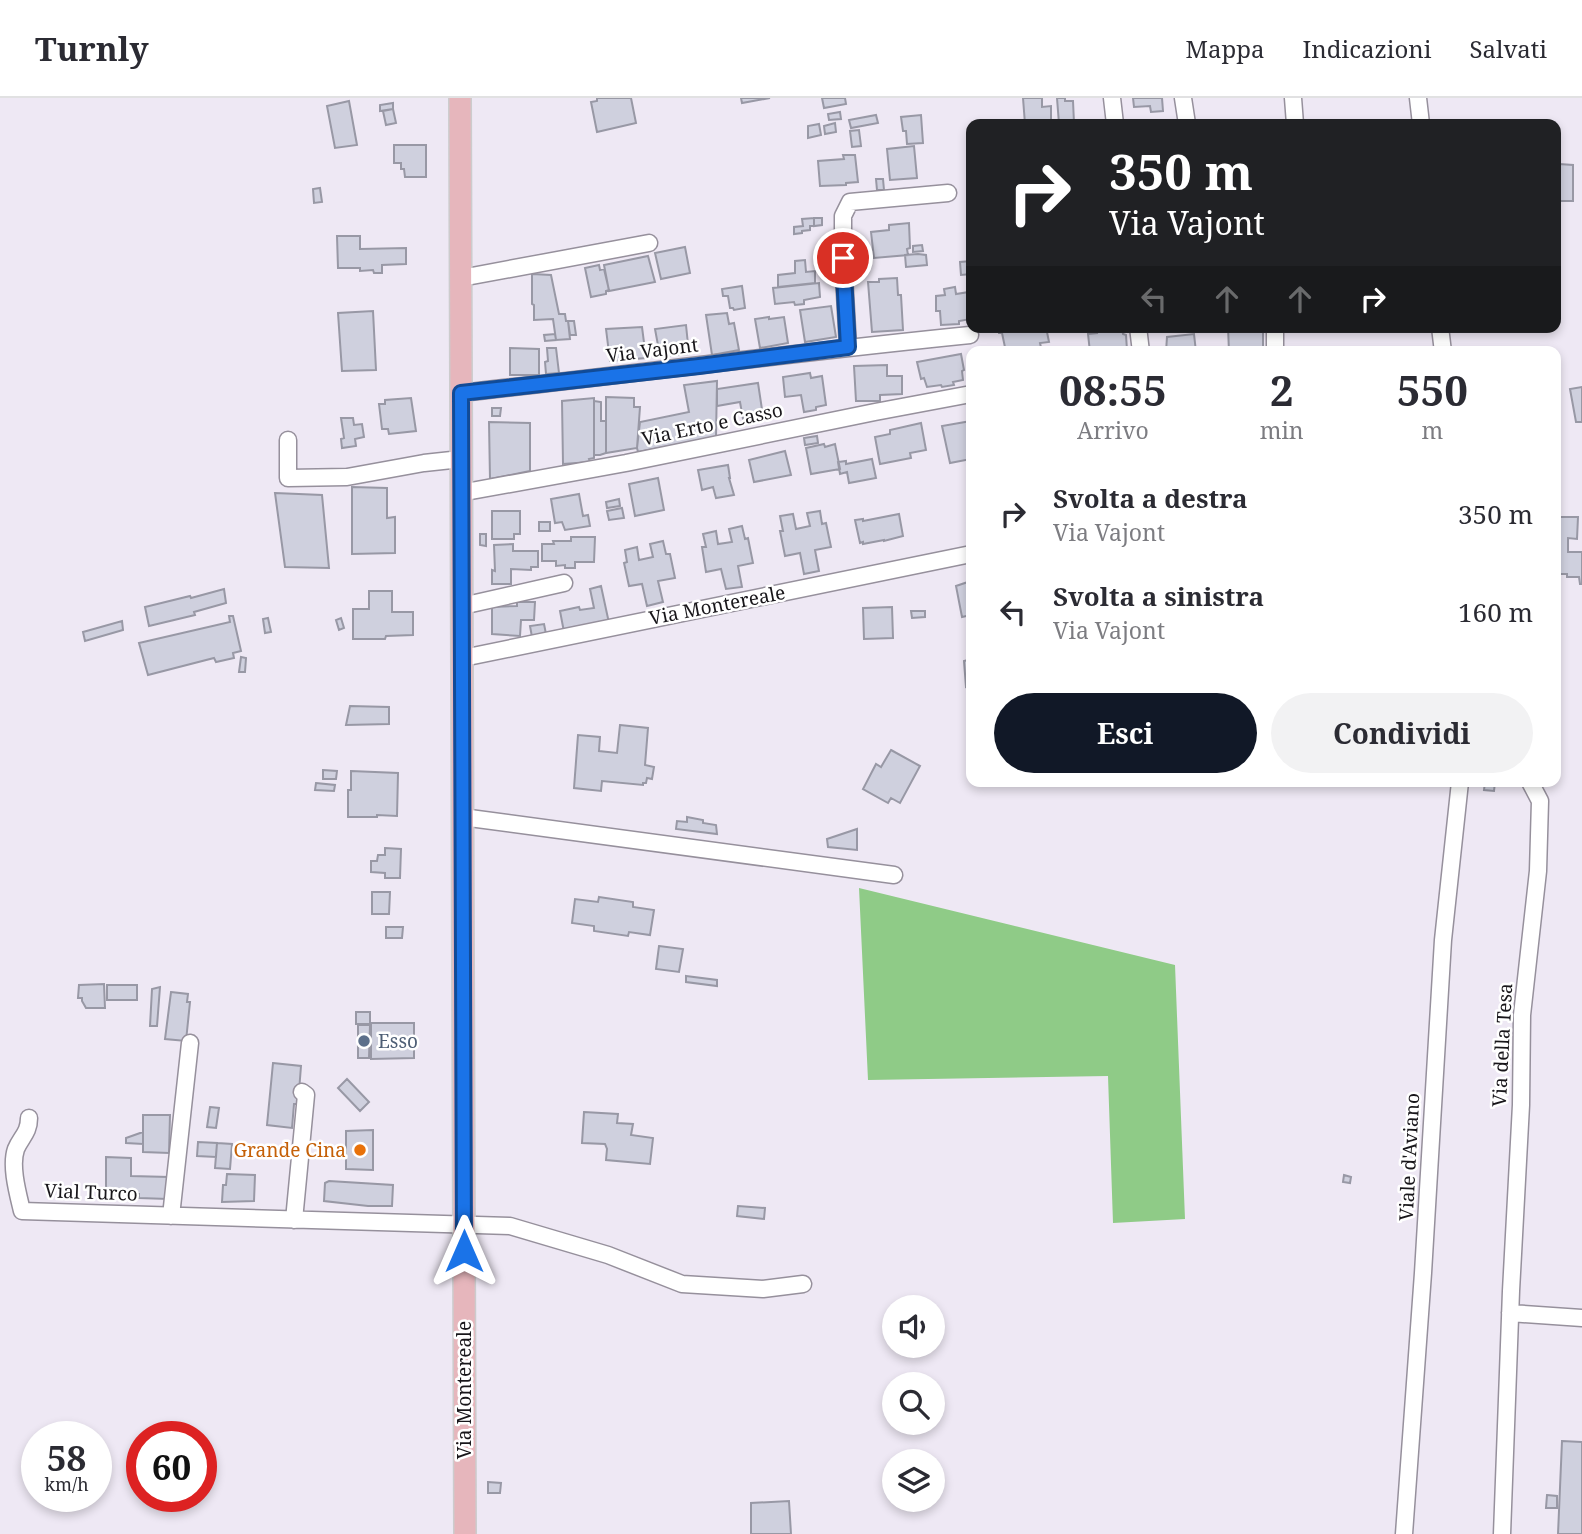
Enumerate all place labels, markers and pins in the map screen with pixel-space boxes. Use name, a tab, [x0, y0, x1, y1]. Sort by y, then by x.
pin	[813, 228, 873, 288]
place label: Esso	[378, 1028, 418, 1054]
marker: Esso	[356, 1033, 372, 1049]
place label: Grande Cina	[233, 1137, 346, 1163]
marker: Grande Cina	[352, 1142, 368, 1158]

